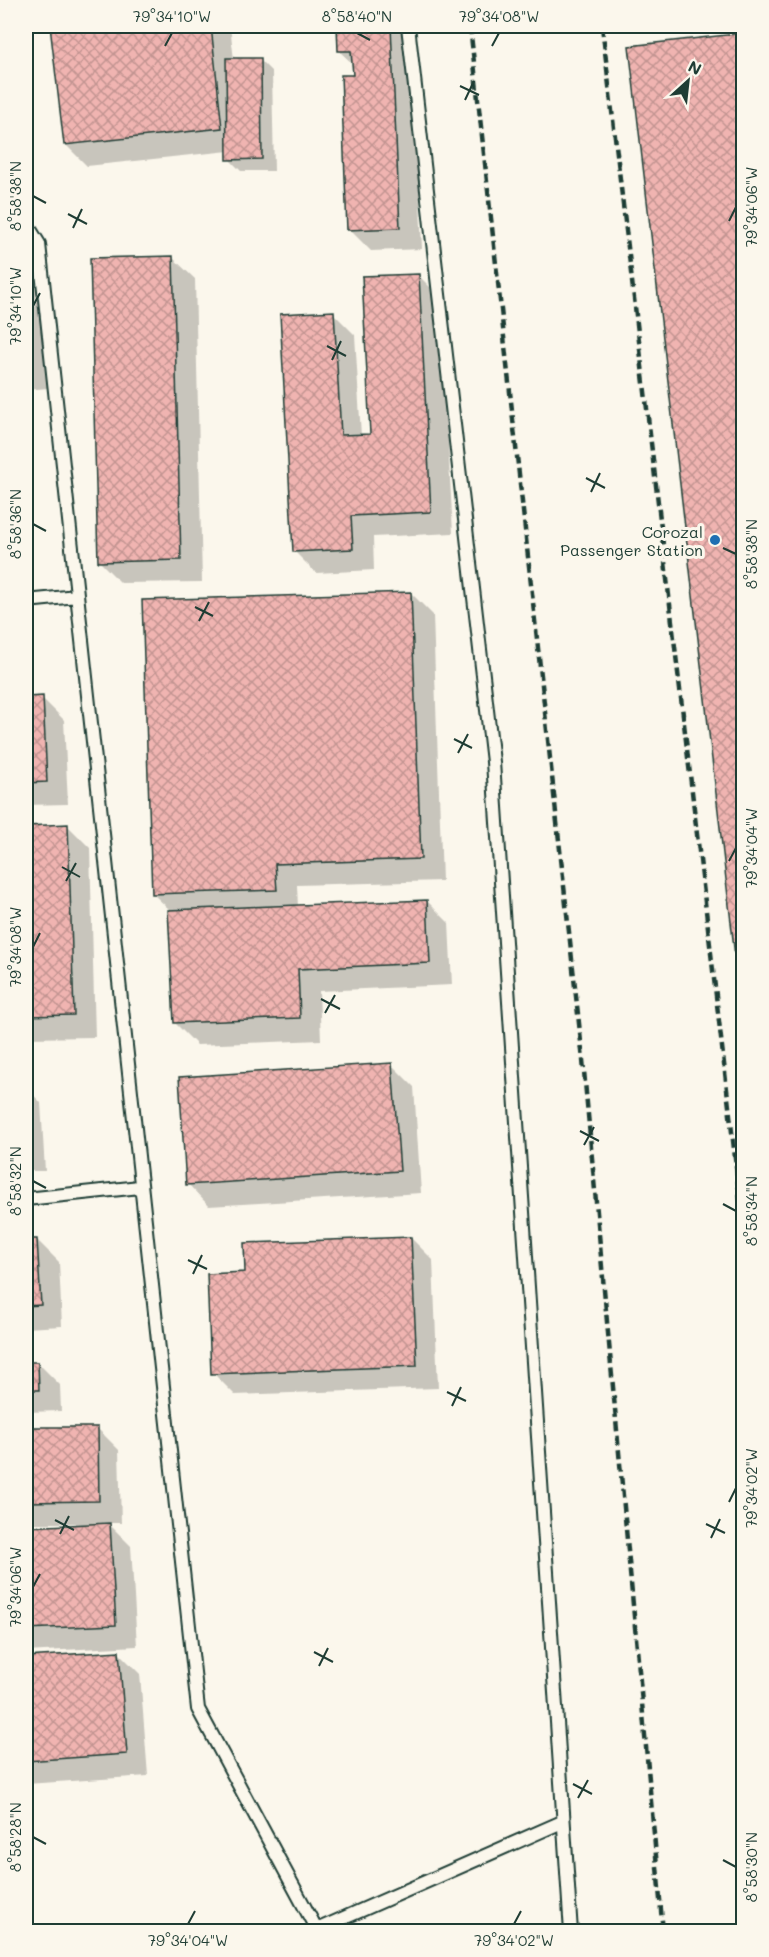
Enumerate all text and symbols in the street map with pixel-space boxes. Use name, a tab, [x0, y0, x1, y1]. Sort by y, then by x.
text: 79°34'10"W	[133, 6, 211, 26]
text: 8°58'40"N	[322, 6, 392, 26]
text: 79°34'08"W	[459, 6, 539, 26]
north arrow	[658, 51, 718, 111]
text: N	[685, 55, 705, 79]
text: 8°58'38"N	[5, 161, 25, 231]
text: 79°34'06"W	[741, 167, 761, 247]
text: 79°34'10"W	[5, 267, 25, 345]
text: 8°58'36"N	[5, 489, 25, 559]
text: 8°58'38"N	[741, 519, 761, 589]
place label: Corozal Passenger Station	[560, 521, 703, 560]
marker: Corozal Passenger Station	[708, 533, 722, 547]
text: 79°34'04"W	[741, 808, 761, 888]
text: 79°34'08"W	[5, 907, 25, 987]
text: 8°58'32"N	[5, 1146, 25, 1216]
text: 8°58'34"N	[741, 1176, 761, 1246]
text: 79°34'02"W	[741, 1448, 761, 1528]
text: 79°34'06"W	[5, 1547, 25, 1627]
text: 8°58'28"N	[5, 1802, 25, 1872]
text: 8°58'30"N	[741, 1832, 761, 1902]
text: 79°34'04"W	[148, 1930, 228, 1950]
text: 79°34'02"W	[474, 1930, 554, 1950]

